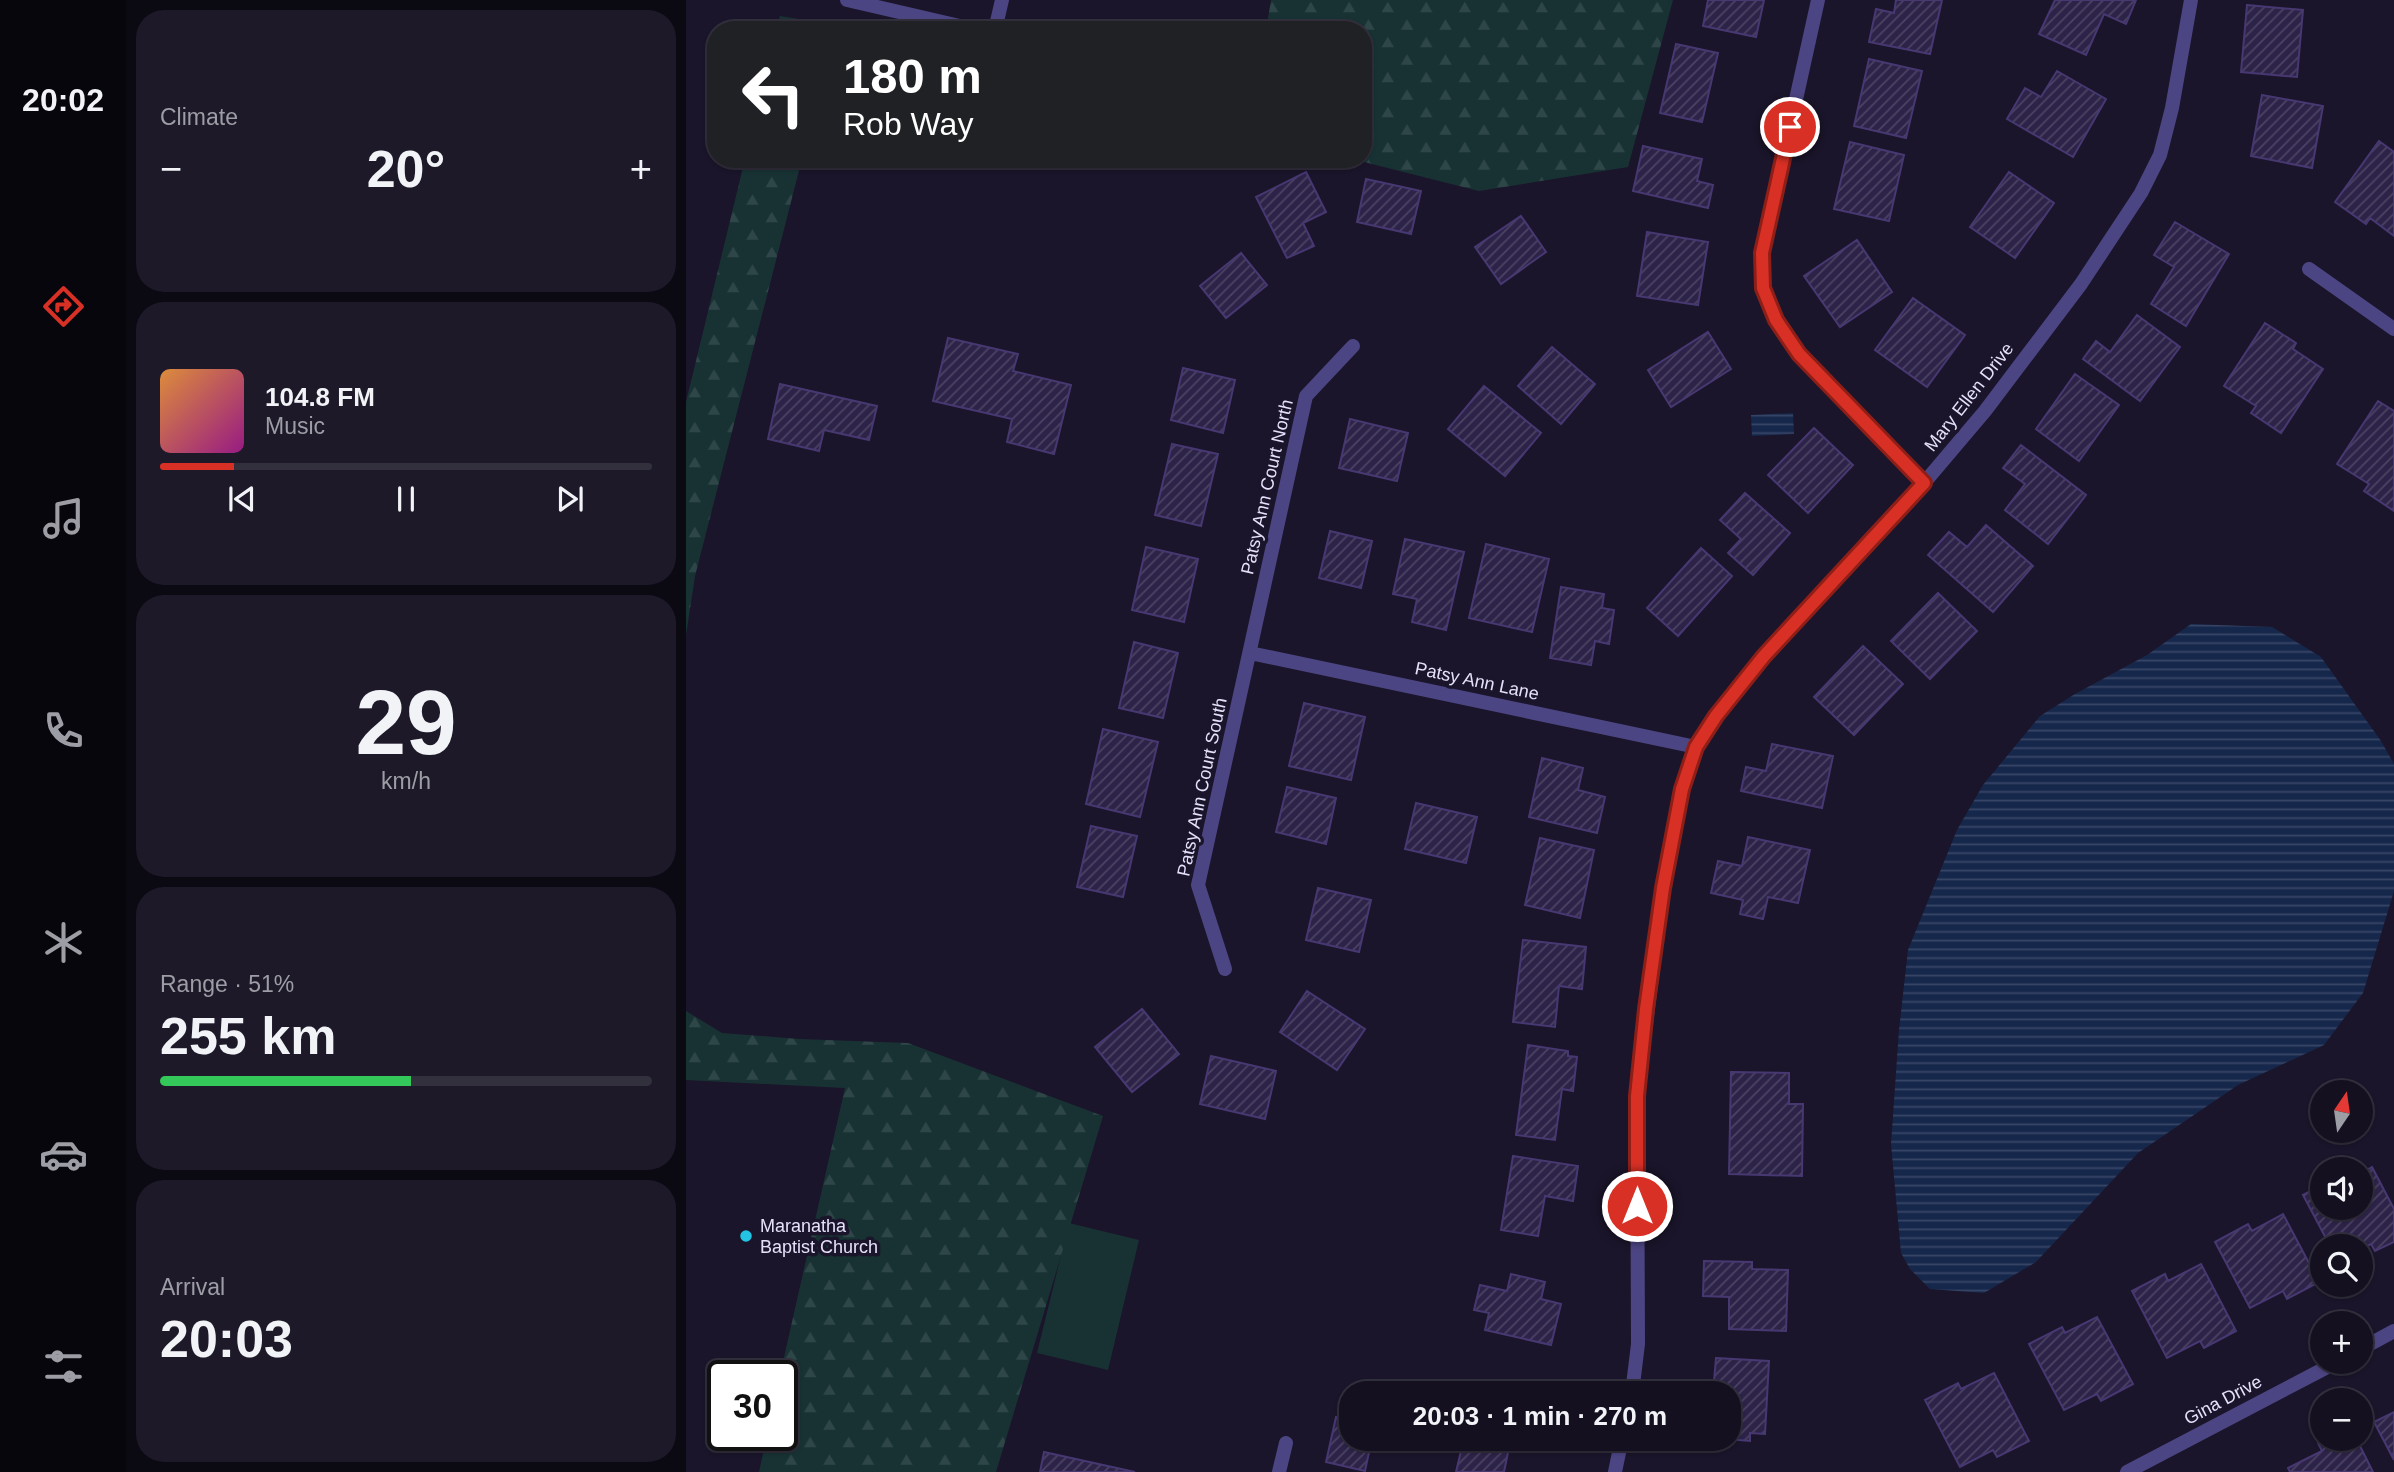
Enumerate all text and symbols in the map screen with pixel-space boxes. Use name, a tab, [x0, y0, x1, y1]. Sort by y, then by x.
icon: left	[728, 49, 819, 140]
text: 180 m	[843, 49, 982, 103]
text: 20:02	[22, 82, 104, 118]
pin	[1760, 97, 1820, 157]
text: Climate	[160, 104, 238, 130]
text: Rob Way	[843, 106, 973, 142]
icon: arrive	[1771, 108, 1809, 146]
text: 20°	[367, 140, 445, 198]
text: −	[160, 148, 182, 190]
text: +	[630, 148, 652, 190]
icon: directions	[39, 282, 88, 331]
street label: Mary Ellen Drive	[1920, 339, 2018, 455]
text: 104.8 FM	[265, 382, 375, 412]
street label: Patsy Ann Court North	[1237, 397, 1297, 577]
text: Music	[265, 413, 325, 439]
icon: previous	[223, 480, 261, 518]
icon: pause	[387, 480, 425, 518]
icon: next	[551, 480, 589, 518]
icon: music	[39, 494, 88, 543]
street label: Patsy Ann Lane	[1413, 658, 1541, 704]
text: 29	[355, 672, 457, 773]
street label: Patsy Ann Court South	[1173, 696, 1231, 878]
icon: phone	[39, 706, 88, 755]
text: km/h	[381, 768, 431, 794]
icon: climate	[39, 918, 88, 967]
text: Range · 51%	[160, 971, 294, 997]
text: 255 km	[160, 1007, 336, 1065]
north arrow	[2310, 1080, 2373, 1143]
map controls	[2310, 1080, 2373, 1451]
icon: car	[39, 1130, 88, 1179]
button: sound	[2310, 1157, 2373, 1220]
position arrow	[1600, 1169, 1674, 1243]
place label: Maranatha Baptist Church	[760, 1216, 878, 1257]
marker: Maranatha Baptist Church	[738, 1228, 754, 1244]
button: search	[2310, 1234, 2373, 1297]
text: Arrival	[160, 1274, 225, 1300]
text: 20:03	[160, 1310, 293, 1368]
button: +	[2310, 1311, 2373, 1374]
icon: filters	[39, 1342, 88, 1391]
speed limit sign: 30	[707, 1360, 798, 1451]
street label: Gina Drive	[2181, 1371, 2265, 1429]
button: −	[2310, 1388, 2373, 1451]
text: 20:03 · 1 min · 270 m	[1413, 1401, 1667, 1431]

